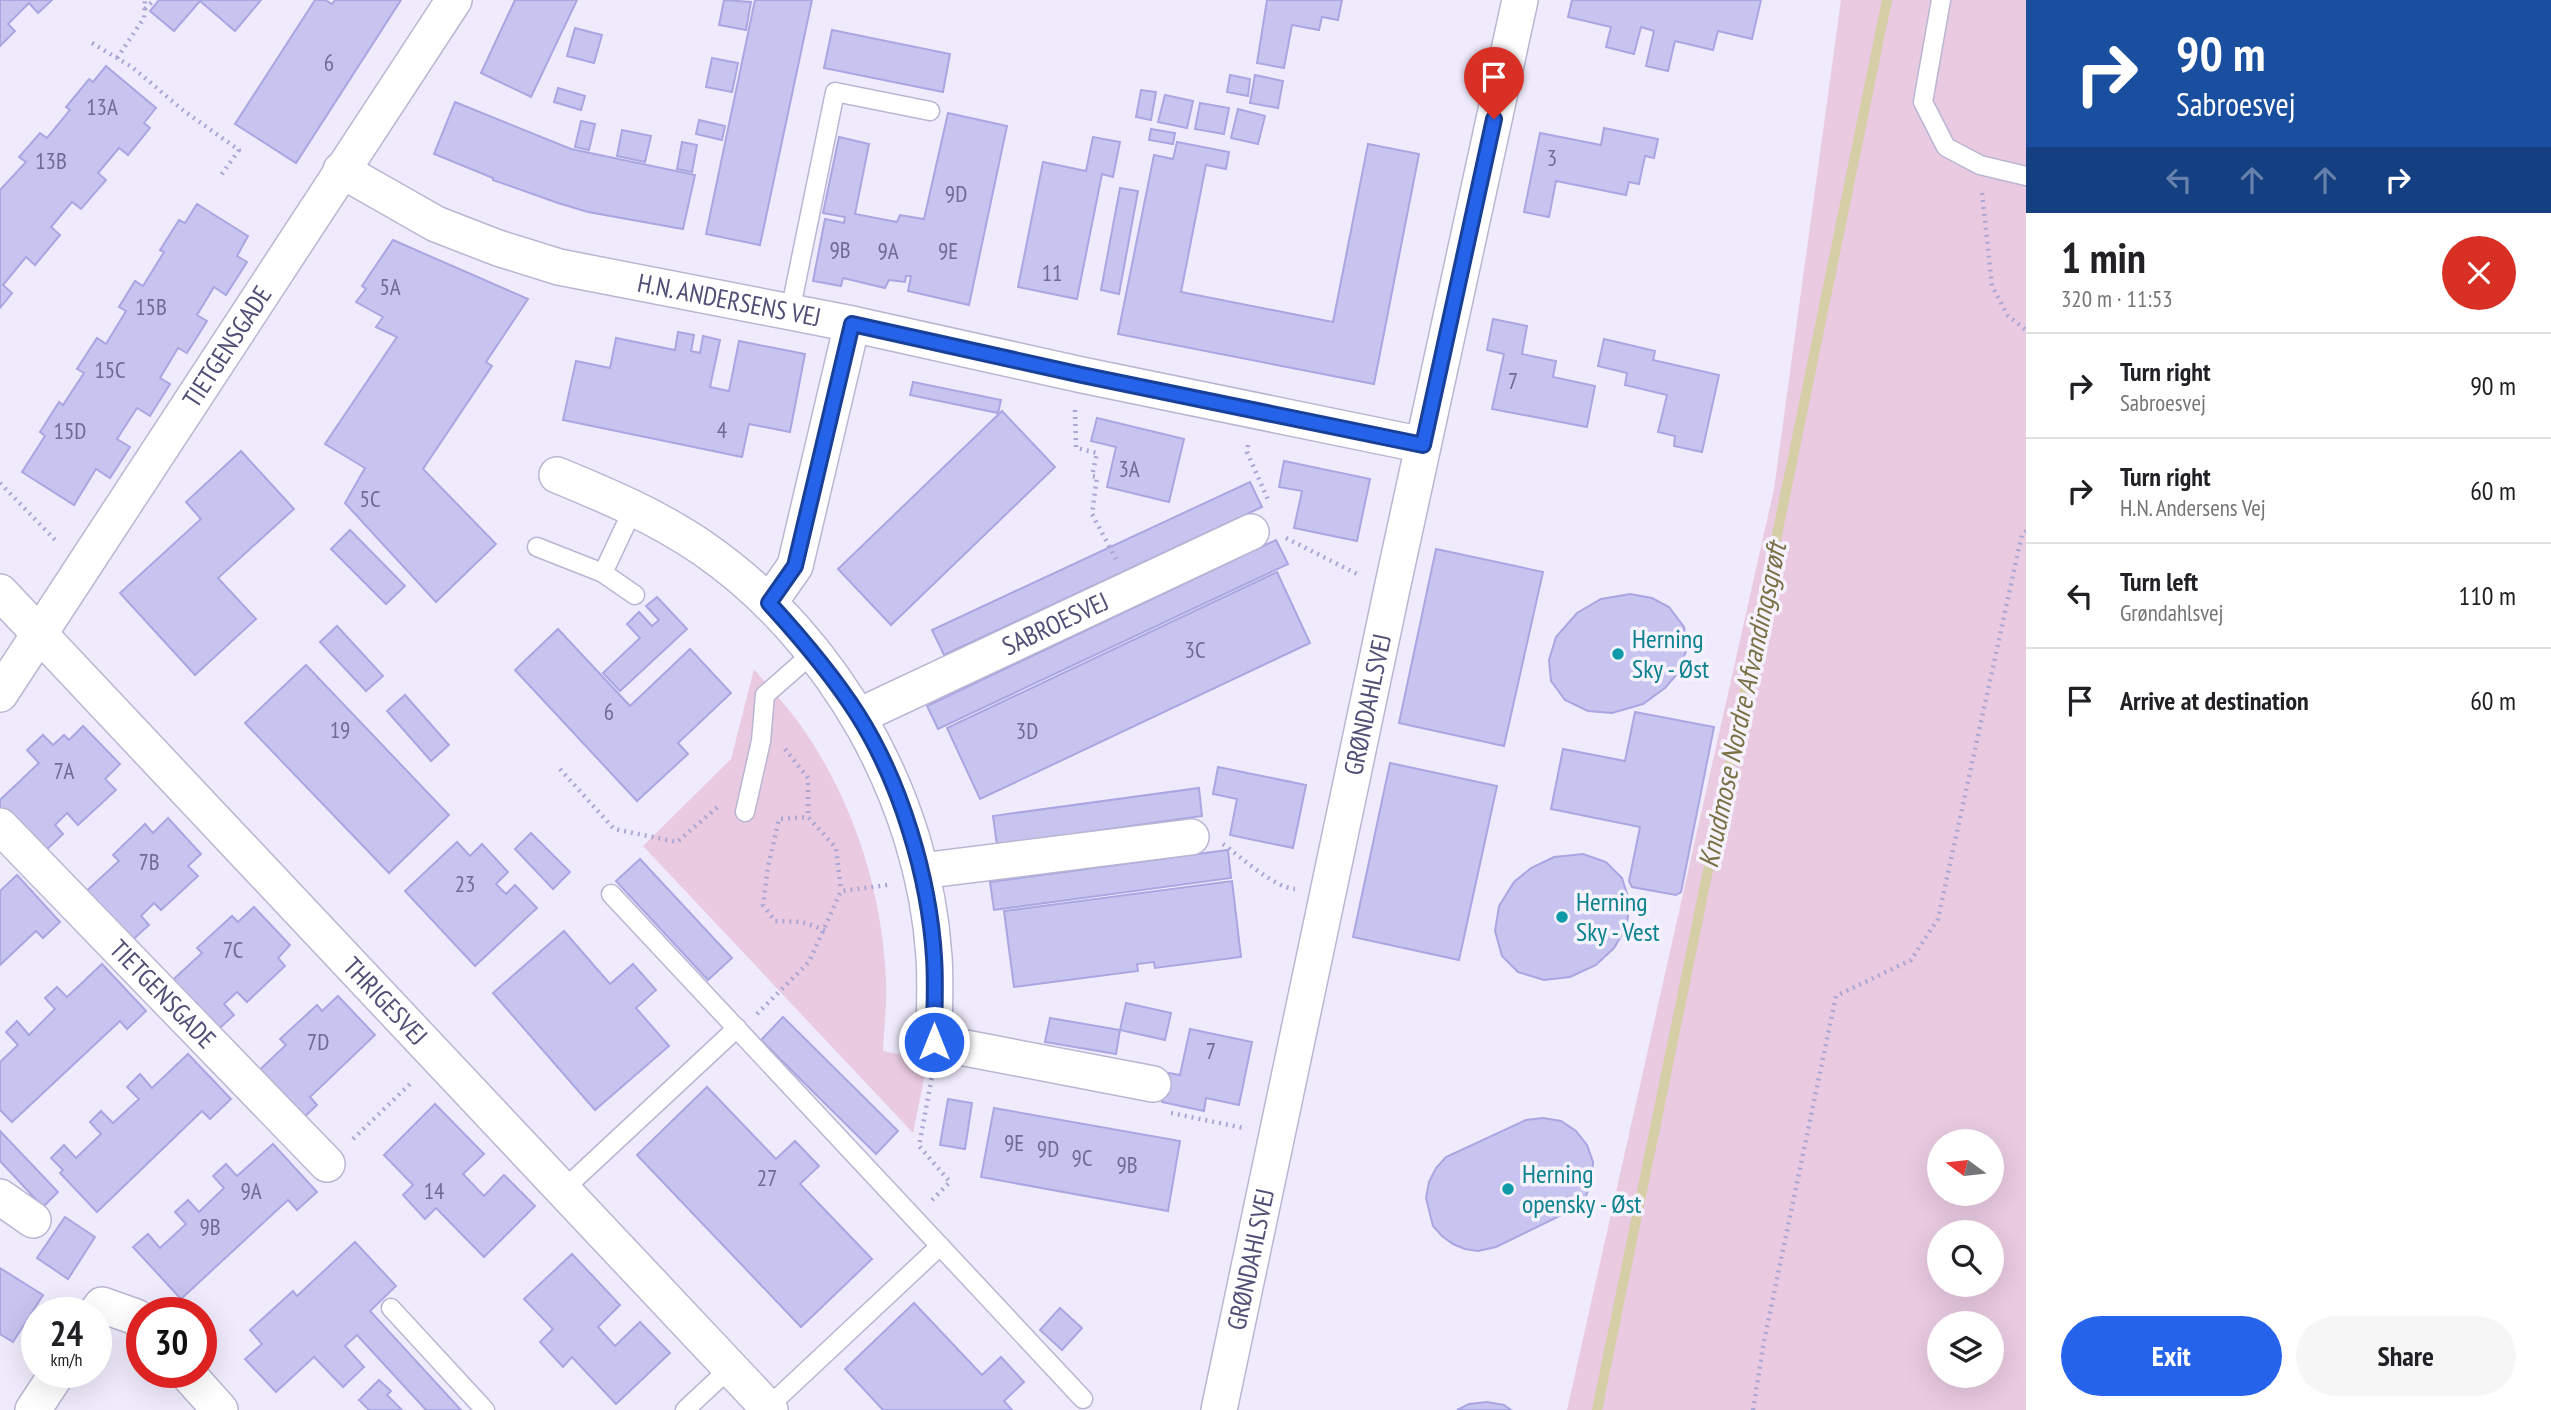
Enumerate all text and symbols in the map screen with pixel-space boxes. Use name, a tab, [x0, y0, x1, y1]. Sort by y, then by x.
text: 90 m	[2176, 21, 2265, 85]
icon: right	[2061, 28, 2152, 119]
pin	[1464, 47, 1524, 119]
house number: 6	[324, 48, 334, 77]
icon: arrive	[1475, 58, 1513, 96]
text: Sabroesvej	[2176, 83, 2296, 125]
house number: 13A	[86, 92, 118, 121]
house number: 3	[1547, 143, 1557, 172]
house number: 13B	[35, 146, 67, 175]
icon: left	[2160, 161, 2198, 199]
icon: ahead	[2233, 161, 2271, 199]
icon: ahead	[2306, 161, 2344, 199]
icon: right	[2379, 161, 2417, 199]
house number: 9D	[945, 179, 967, 208]
text: 1 min	[2061, 230, 2146, 285]
house number: 9B	[829, 235, 851, 264]
house number: 9A	[877, 236, 899, 265]
house number: 9E	[938, 236, 958, 265]
button: close	[2442, 236, 2516, 310]
house number: 11	[1042, 258, 1062, 287]
street label: H.N. ANDERSENS VEJ	[635, 266, 824, 334]
house number: 5A	[379, 272, 401, 301]
street label: TIETGENSGADE	[175, 279, 278, 413]
text: 320 m · 11:53	[2061, 284, 2173, 313]
house number: 15B	[135, 292, 167, 321]
house number: 15C	[94, 355, 126, 384]
text: Turn right	[2120, 355, 2211, 388]
house number: 7	[1508, 366, 1518, 395]
icon: right	[2061, 367, 2099, 405]
text: 90 m	[2470, 369, 2516, 402]
text: Sabroesvej	[2120, 388, 2206, 417]
house number: 4	[717, 415, 727, 444]
house number: 15D	[54, 416, 86, 445]
house number: 3A	[1118, 454, 1140, 483]
text: Turn right	[2120, 460, 2211, 493]
icon: right	[2061, 472, 2099, 510]
text: 60 m	[2470, 474, 2516, 507]
house number: 5C	[360, 484, 380, 513]
text: H.N. Andersens Vej	[2120, 493, 2266, 522]
water label: Knudmose Nordre Afvandingsgrøft	[1689, 536, 1795, 871]
text: Turn left	[2120, 565, 2198, 598]
icon: left	[2061, 577, 2099, 615]
text: 110 m	[2458, 579, 2516, 612]
street label: SABROESVEJ	[997, 584, 1114, 662]
text: Grøndahlsvej	[2120, 598, 2224, 627]
place label: Herning Sky - Øst	[1632, 622, 1709, 685]
street label: GRØNDAHLSVEJ	[1336, 631, 1398, 778]
house number: 3C	[1185, 635, 1205, 664]
marker: Herning Sky - Øst	[1610, 646, 1626, 662]
icon: arrive	[2061, 682, 2099, 720]
text: Arrive at destination	[2120, 684, 2309, 717]
text: 60 m	[2470, 684, 2516, 717]
house number: 6	[604, 697, 614, 726]
house number: 19	[330, 715, 350, 744]
house number: 3D	[1016, 716, 1038, 745]
house number: 7A	[54, 756, 75, 785]
house number: 7B	[138, 847, 160, 876]
house number: 23	[455, 869, 475, 898]
place label: Herning Sky - Vest	[1576, 885, 1660, 948]
marker: Herning Sky - Vest	[1554, 909, 1570, 925]
street label: TIETGENSGADE	[103, 933, 223, 1055]
house number: 7C	[223, 935, 243, 964]
street label: THRIGESVEJ	[336, 950, 435, 1052]
position arrow	[897, 1005, 971, 1079]
house number: 7D	[307, 1027, 329, 1056]
house number: 7	[1206, 1036, 1216, 1065]
house number: 9E	[1004, 1128, 1024, 1157]
north arrow	[1927, 1129, 2004, 1206]
map controls	[1927, 1129, 2004, 1388]
house number: 9D	[1037, 1134, 1059, 1163]
house number: 9C	[1072, 1143, 1092, 1172]
house number: 9B	[1116, 1150, 1138, 1179]
place label: Herning opensky - Øst	[1522, 1157, 1641, 1220]
house number: 27	[757, 1163, 777, 1192]
house number: 9A	[240, 1176, 262, 1205]
house number: 14	[424, 1176, 444, 1205]
marker: Herning opensky - Øst	[1500, 1181, 1516, 1197]
street label: GRØNDAHLSVEJ	[1219, 1186, 1281, 1333]
house number: 9B	[199, 1212, 221, 1241]
button: search	[1927, 1220, 2004, 1297]
speed limit sign: 30	[126, 1297, 217, 1388]
text: 24	[50, 1310, 83, 1356]
button: layers	[1927, 1311, 2004, 1388]
button: Exit	[2061, 1316, 2282, 1396]
button: Share	[2296, 1316, 2516, 1396]
text: km/h	[51, 1348, 82, 1371]

